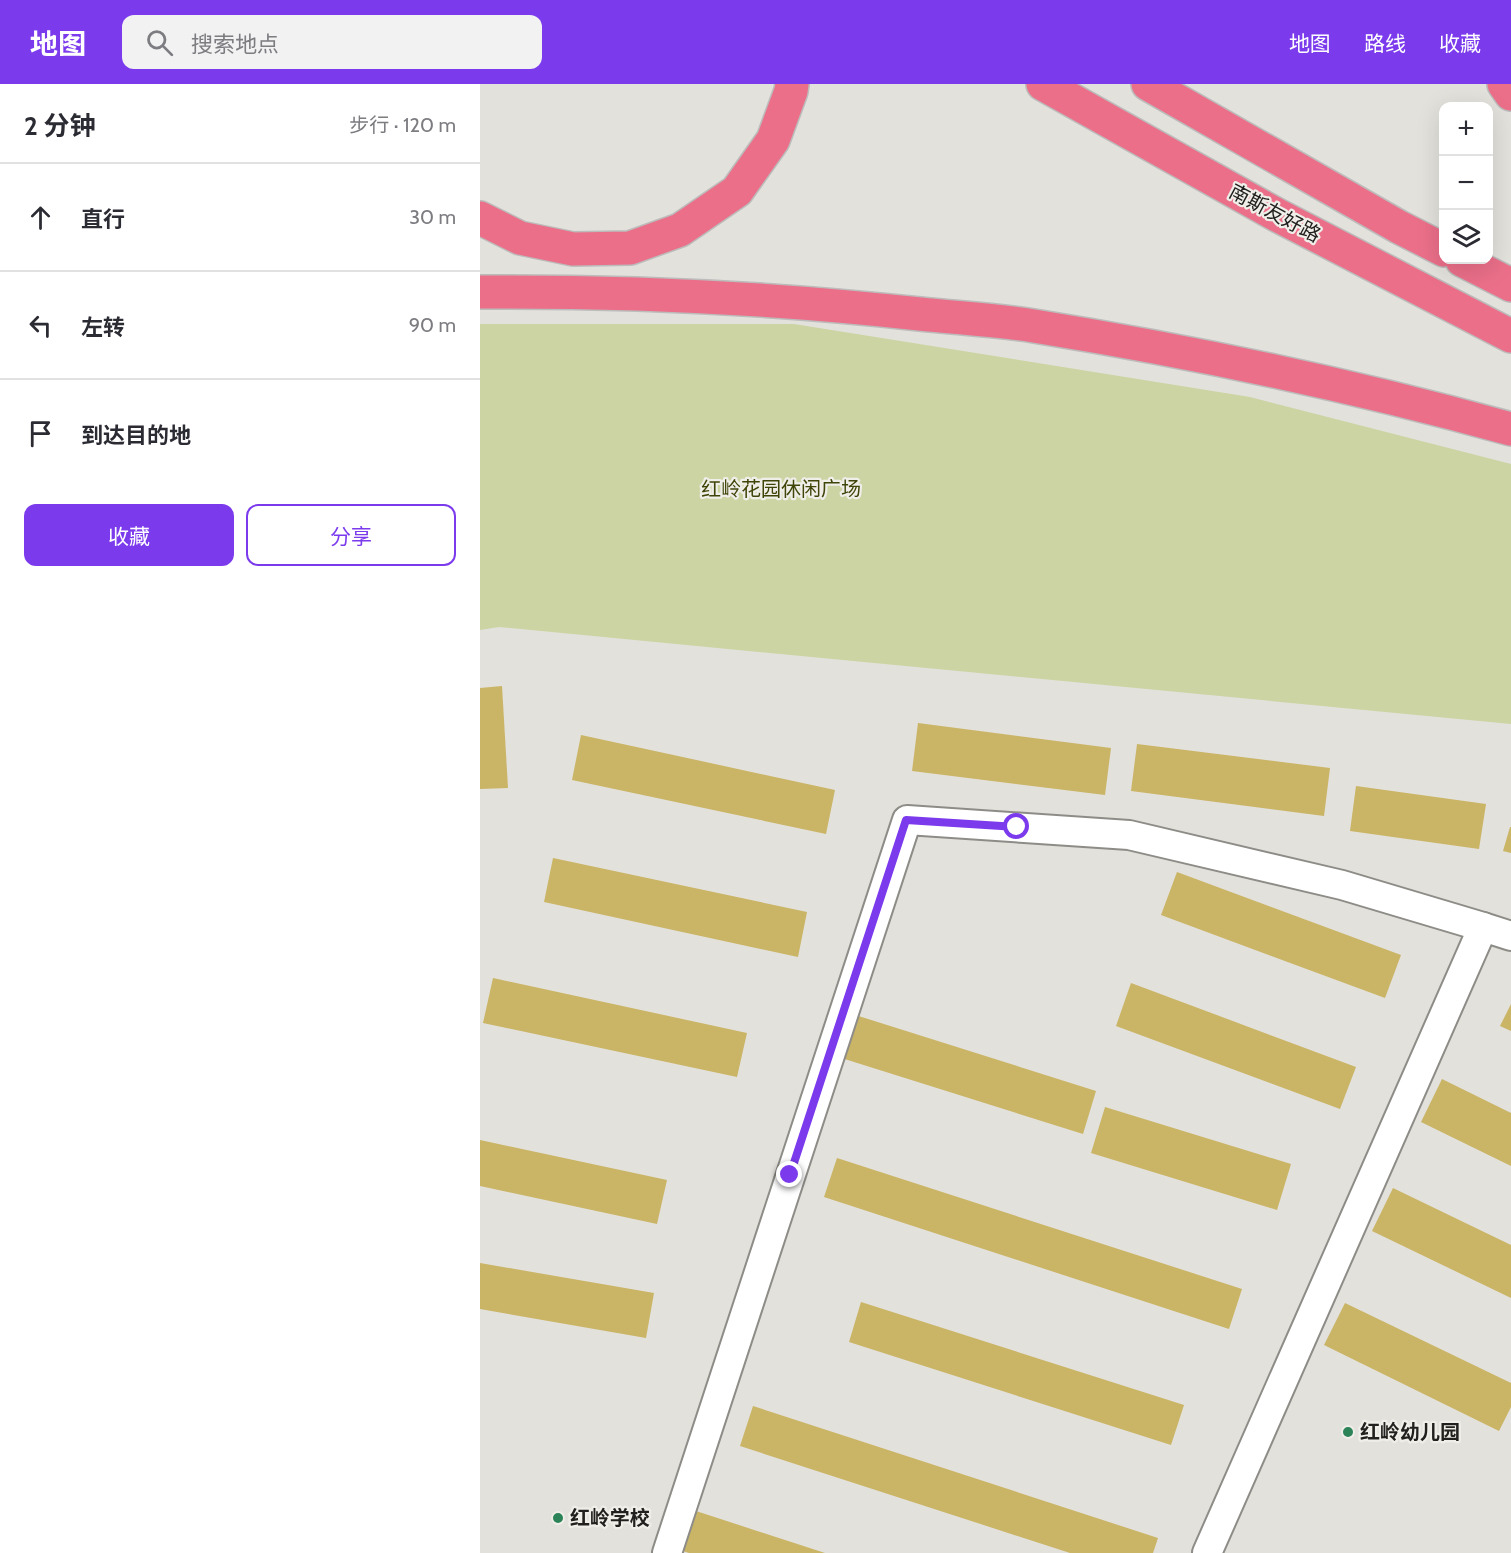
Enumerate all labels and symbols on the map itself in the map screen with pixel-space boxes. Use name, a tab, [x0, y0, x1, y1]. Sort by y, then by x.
street label: 南斯友好路	[1225, 179, 1325, 247]
park label: 红岭花园休闲广场	[701, 477, 861, 501]
route start	[1003, 813, 1029, 839]
route end	[776, 1161, 802, 1187]
place label: 红岭幼儿园	[1360, 1420, 1460, 1444]
marker: 红岭幼儿园	[1341, 1425, 1355, 1439]
place label: 红岭学校	[570, 1506, 650, 1530]
marker: 红岭学校	[551, 1511, 565, 1525]

